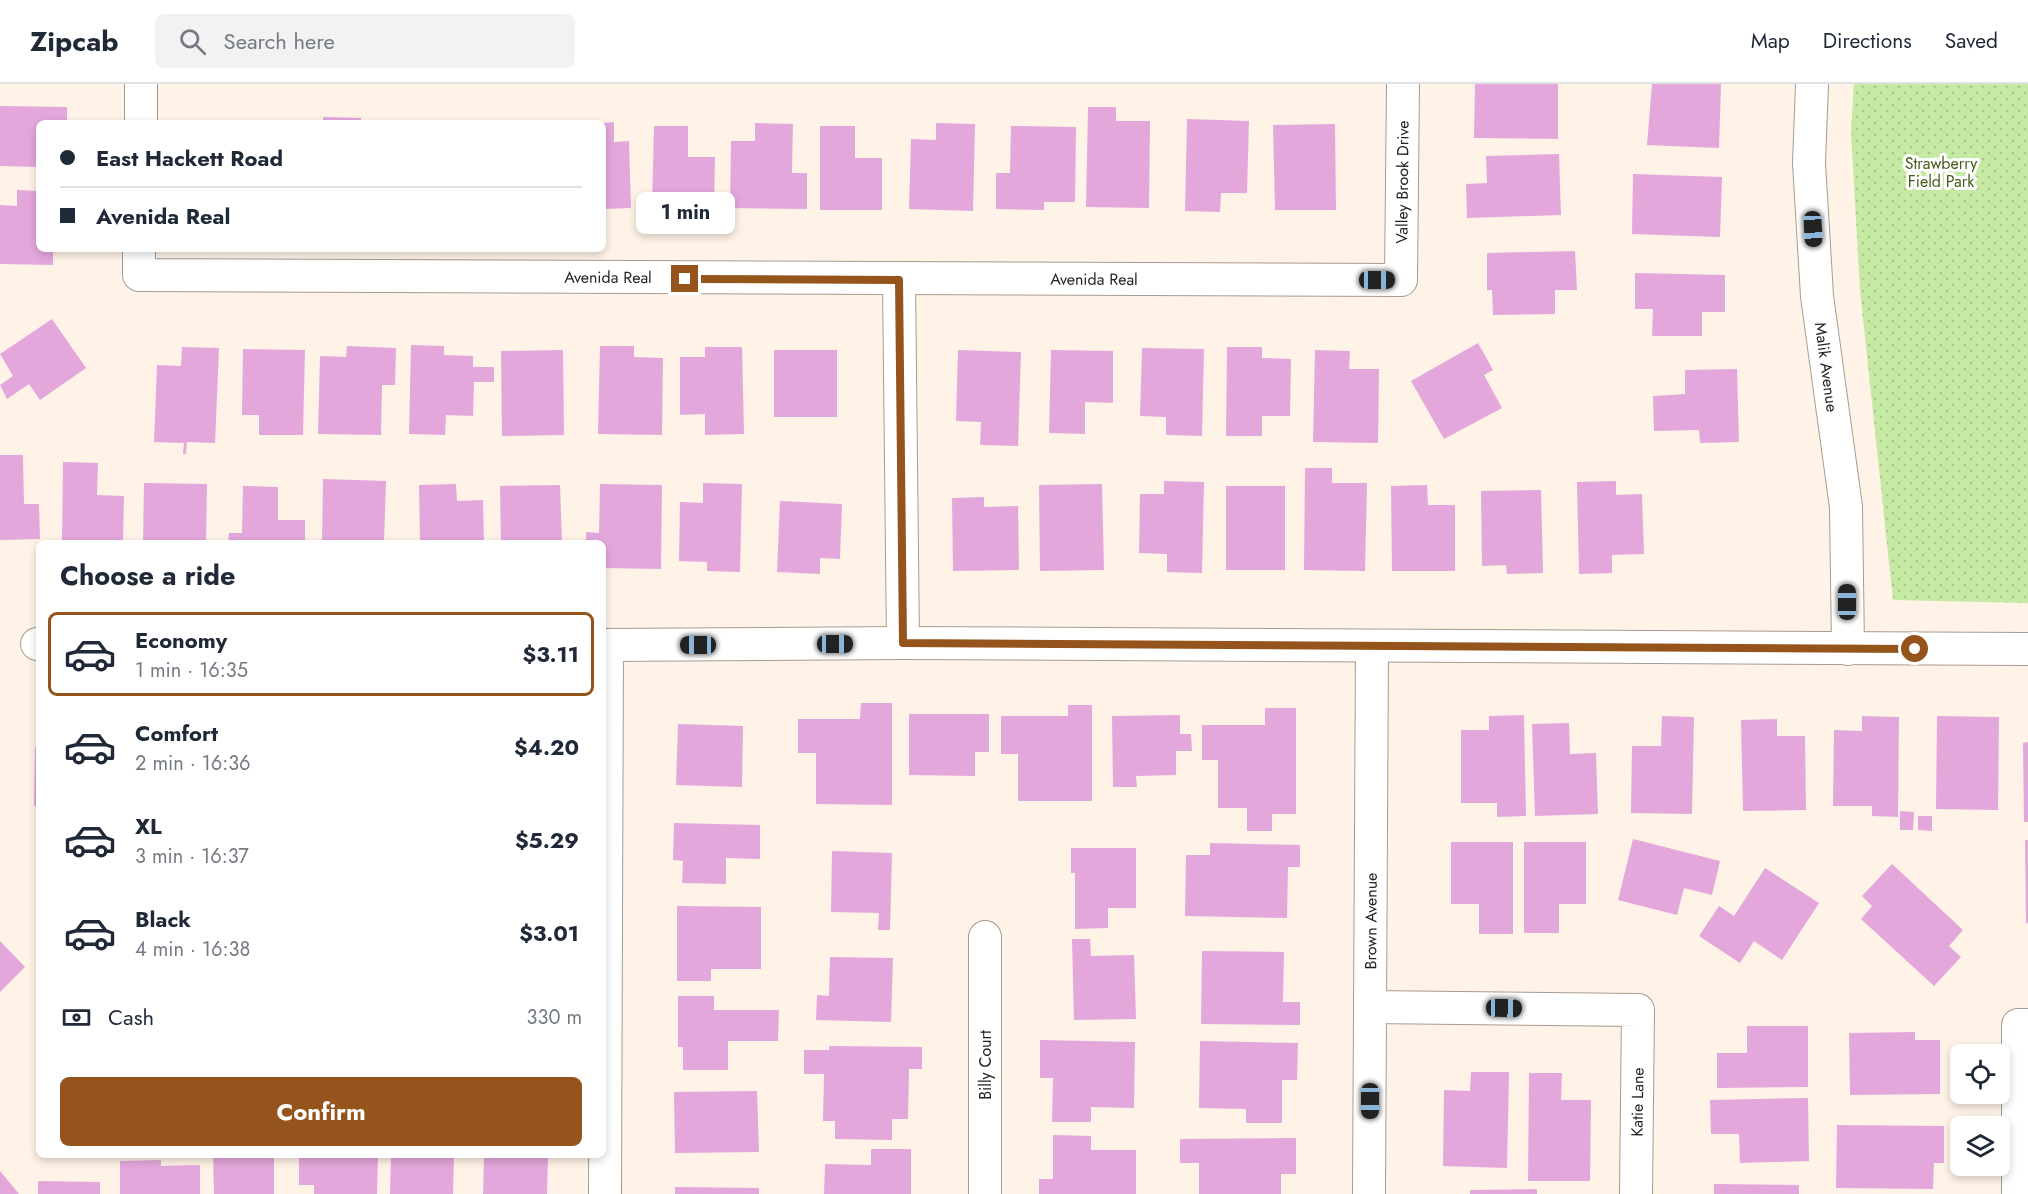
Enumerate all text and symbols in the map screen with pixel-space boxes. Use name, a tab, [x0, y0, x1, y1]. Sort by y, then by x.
search box	[155, 14, 575, 68]
text: Zipcab	[30, 21, 119, 62]
icon: search	[176, 25, 209, 58]
text: Search here	[224, 25, 335, 57]
text: Map	[1751, 26, 1790, 56]
text: Directions	[1823, 26, 1912, 56]
text: Saved	[1945, 26, 1998, 56]
street label: Valley Brook Drive	[1390, 120, 1415, 244]
text: East Hackett Road	[96, 142, 283, 174]
park label: Strawberry Field Park	[1905, 152, 1978, 193]
callout: 1 min	[636, 192, 734, 234]
text: 1 min	[661, 198, 710, 227]
text: Avenida Real	[96, 200, 230, 232]
car	[1803, 211, 1823, 247]
route end	[671, 265, 698, 292]
street label: Avenida Real	[564, 266, 652, 289]
street label: Avenida Real	[1050, 268, 1138, 291]
car	[1359, 271, 1395, 289]
street label: Malik Avenue	[1809, 321, 1844, 413]
text: Choose a ride	[60, 556, 235, 595]
car	[1838, 584, 1856, 620]
text: Economy	[135, 624, 227, 656]
icon: car	[63, 627, 117, 681]
car	[817, 635, 853, 653]
route start	[1901, 635, 1928, 662]
car	[680, 636, 716, 654]
text: $3.11	[523, 638, 579, 670]
text: 1 min · 16:35	[135, 656, 248, 685]
text: Comfort	[135, 717, 218, 749]
icon: car	[63, 720, 117, 774]
text: $4.20	[514, 731, 579, 763]
text: 2 min · 16:36	[135, 749, 251, 778]
text: XL	[135, 810, 162, 842]
icon: car	[63, 813, 117, 867]
text: $5.29	[515, 824, 579, 856]
text: 3 min · 16:37	[135, 842, 249, 871]
street label: Brown Avenue	[1359, 873, 1383, 969]
text: Black	[135, 903, 191, 935]
icon: car	[63, 906, 117, 960]
text: $3.01	[519, 917, 579, 949]
text: 4 min · 16:38	[135, 935, 250, 964]
car	[1486, 999, 1522, 1017]
icon: cash	[60, 1001, 93, 1034]
text: Cash	[108, 1001, 154, 1033]
text: 330 m	[527, 1003, 582, 1032]
street label: Billy Court	[974, 1030, 997, 1100]
map controls	[1950, 1044, 2010, 1176]
button: locate	[1950, 1044, 2010, 1104]
street label: Katie Lane	[1625, 1067, 1650, 1137]
button: Confirm	[60, 1077, 582, 1146]
car	[1361, 1083, 1379, 1119]
button: layers	[1950, 1116, 2010, 1176]

